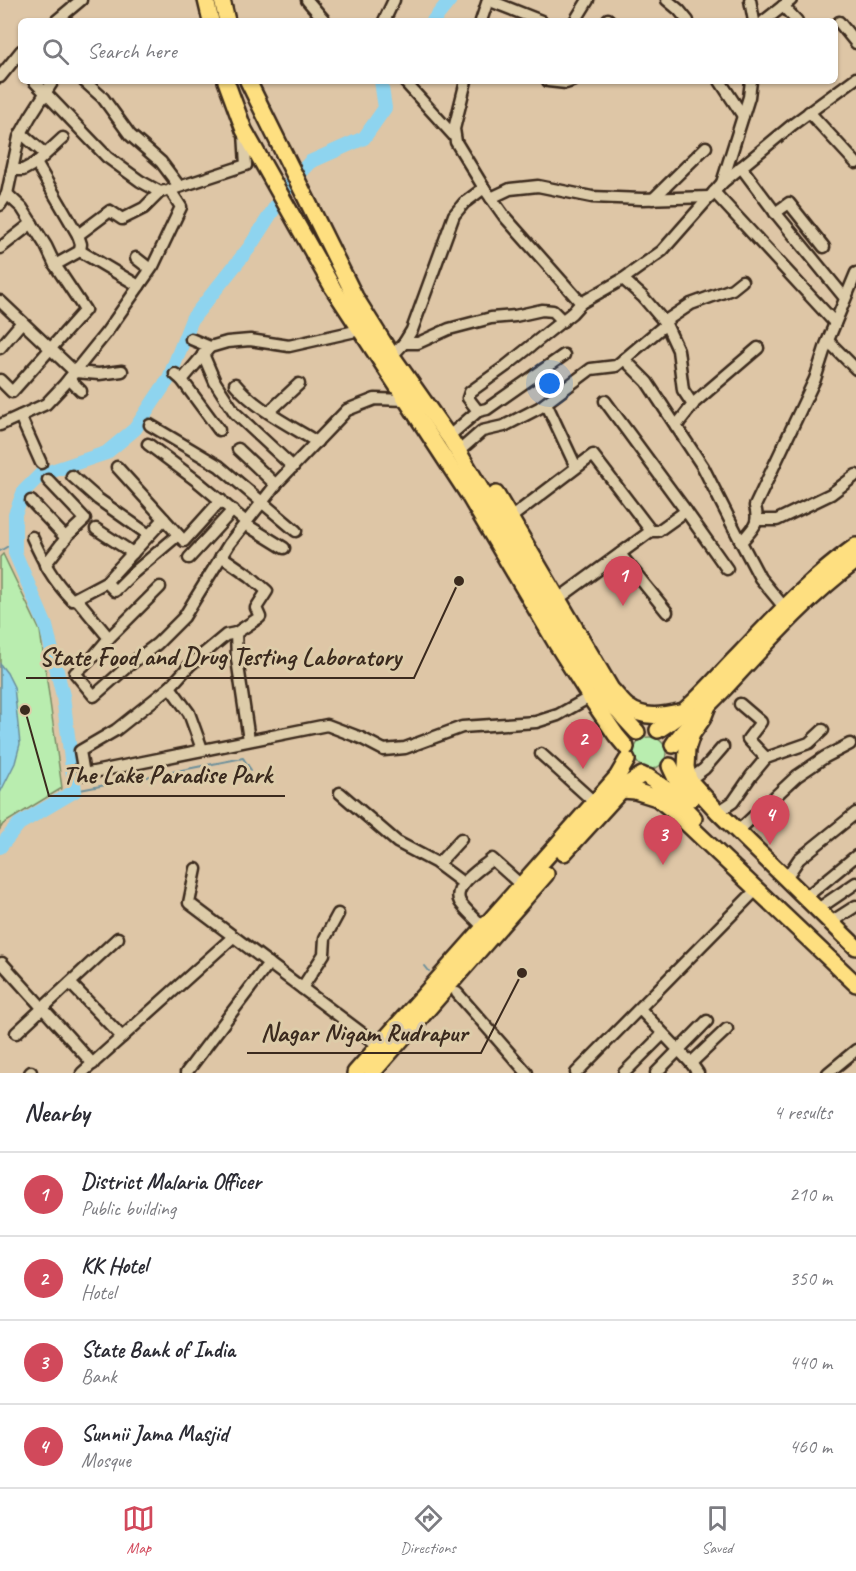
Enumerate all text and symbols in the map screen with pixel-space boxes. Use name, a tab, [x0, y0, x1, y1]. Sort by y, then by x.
search box	[18, 18, 838, 84]
icon: search	[39, 35, 72, 68]
text: Search here	[87, 37, 177, 65]
your location	[535, 369, 564, 398]
pin: 1	[604, 556, 642, 606]
callout: State Food and Drug Testing Laboratory	[26, 634, 414, 678]
text: State Food and Drug Testing Laboratory	[39, 640, 404, 673]
pin: 2	[564, 720, 602, 769]
callout: The Lake Paradise Park	[49, 752, 285, 796]
text: The Lake Paradise Park	[62, 758, 274, 791]
pin: 4	[750, 796, 790, 845]
pin: 3	[644, 816, 682, 865]
callout: Nagar Nigam Rudrapur	[247, 1009, 481, 1053]
text: Nagar Nigam Rudrapur	[261, 1016, 470, 1049]
text: Nearby	[24, 1096, 89, 1129]
text: 4 results	[773, 1100, 832, 1125]
text: District Malaria Officer	[81, 1168, 261, 1196]
text: 1	[39, 1182, 48, 1207]
text: 210 m	[789, 1182, 832, 1207]
text: Public building	[81, 1196, 176, 1221]
text: KK Hotel	[81, 1252, 148, 1280]
text: 2	[39, 1266, 48, 1291]
text: 350 m	[789, 1266, 832, 1291]
text: Hotel	[81, 1280, 116, 1305]
text: State Bank of India	[81, 1336, 235, 1364]
text: 3	[39, 1350, 48, 1375]
text: 440 m	[789, 1350, 832, 1375]
text: Bank	[81, 1364, 116, 1389]
text: Sunnii Jama Masjid	[81, 1420, 228, 1448]
text: 4	[39, 1434, 48, 1459]
text: 460 m	[789, 1434, 832, 1459]
text: Mosque	[81, 1448, 131, 1473]
tab: Map	[122, 1502, 155, 1558]
tab: Directions	[400, 1502, 456, 1558]
tab: Saved	[701, 1502, 734, 1558]

